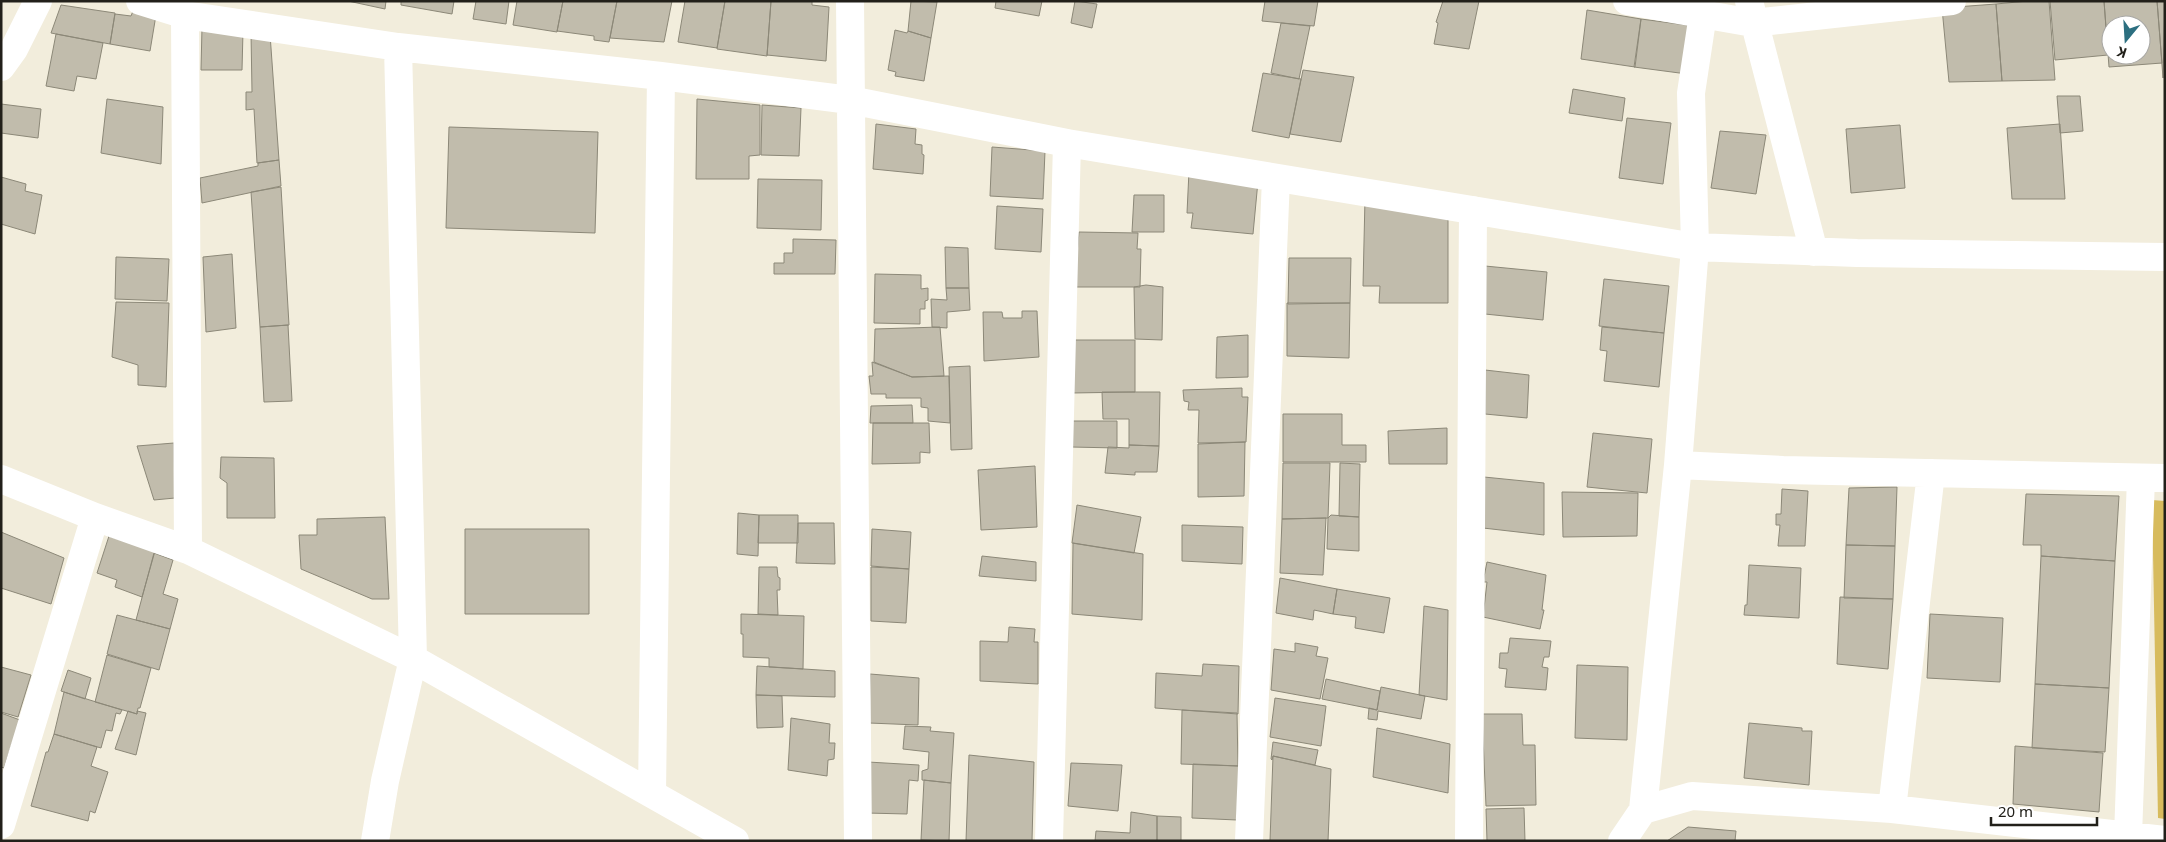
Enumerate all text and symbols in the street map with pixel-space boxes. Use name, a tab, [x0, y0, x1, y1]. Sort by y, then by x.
north arrow	[2101, 15, 2151, 65]
text: K	[2114, 42, 2129, 63]
scale bar	[1991, 794, 2097, 826]
text: 20 m	[1998, 801, 2033, 821]

